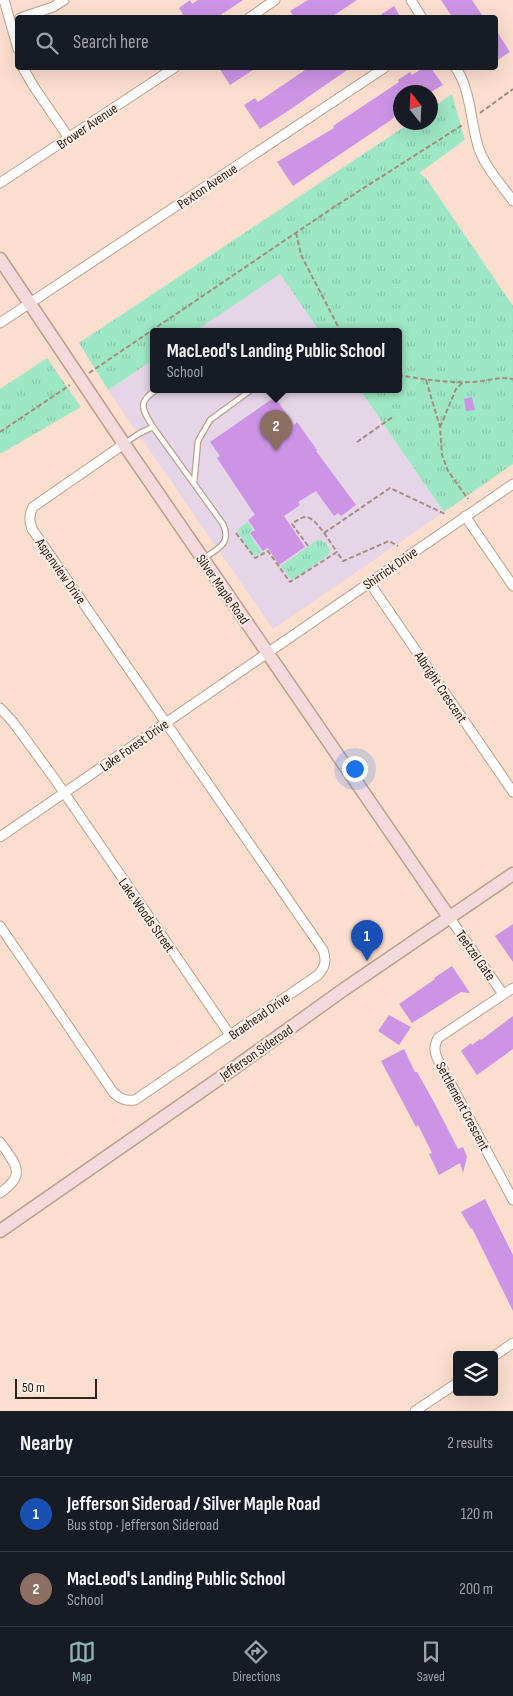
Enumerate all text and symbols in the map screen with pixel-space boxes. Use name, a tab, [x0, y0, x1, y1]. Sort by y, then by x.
search box	[15, 15, 498, 70]
icon: search	[33, 29, 61, 57]
text: Search here	[73, 31, 149, 54]
north arrow	[393, 85, 438, 130]
street label: Brower Avenue	[54, 100, 121, 153]
street label: Pexton Avenue	[174, 160, 241, 213]
popup	[150, 328, 402, 393]
text: MacLeod's Landing Public School	[167, 340, 385, 363]
text: School	[167, 363, 203, 382]
pin: 2	[260, 410, 292, 451]
street label: Aspenview Drive	[31, 534, 90, 608]
street label: Shirrick Drive	[360, 543, 421, 593]
street label: Silver Maple Road	[192, 551, 253, 628]
street label: Albright Crescent	[410, 648, 471, 726]
street label: Lake Forest Drive	[97, 716, 172, 775]
your location	[342, 756, 368, 782]
street label: Lake Woods Street	[115, 875, 178, 956]
pin: 1	[351, 920, 383, 961]
street label: Teetzel Gate	[452, 927, 499, 984]
street label: Braehead Drive	[226, 989, 293, 1044]
street label: Jefferson Sideroad	[216, 1021, 296, 1084]
street label: Settlement Crescent	[432, 1059, 493, 1154]
map controls	[453, 1351, 498, 1396]
button: layers	[453, 1351, 498, 1396]
scale bar	[15, 1376, 98, 1399]
text: 50 m	[22, 1379, 45, 1396]
text: Nearby	[20, 1431, 73, 1456]
text: 2 results	[447, 1434, 493, 1453]
text: Jefferson Sideroad / Silver Maple Road	[67, 1493, 320, 1516]
text: 1	[33, 1505, 39, 1524]
text: 120 m	[461, 1505, 493, 1524]
text: Bus stop · Jefferson Sideroad	[67, 1516, 219, 1535]
text: MacLeod's Landing Public School	[67, 1568, 285, 1591]
text: 2	[32, 1580, 40, 1599]
text: 200 m	[459, 1580, 493, 1599]
text: School	[67, 1591, 103, 1610]
tab: Map	[68, 1638, 96, 1685]
tab: Directions	[232, 1638, 281, 1685]
tab: Saved	[417, 1638, 445, 1685]

